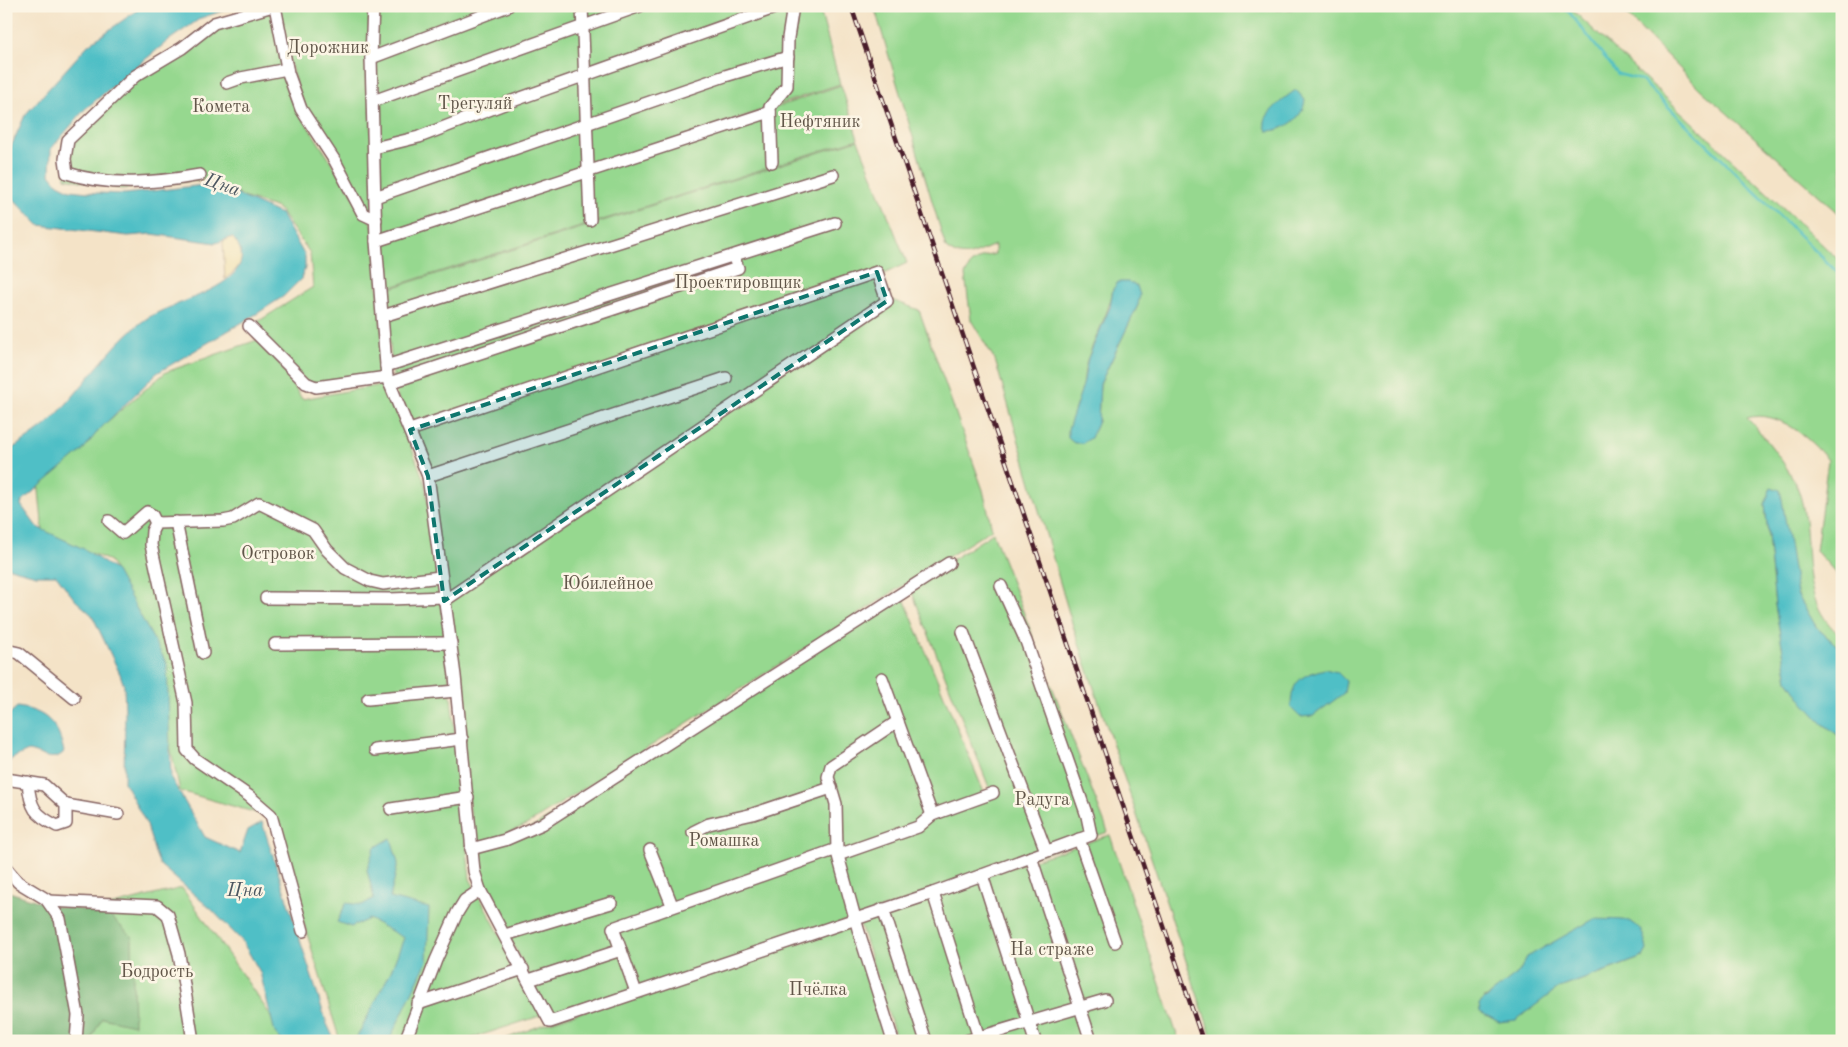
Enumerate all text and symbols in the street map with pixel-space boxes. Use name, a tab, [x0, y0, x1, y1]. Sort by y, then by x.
park label: Дорожник	[287, 39, 369, 57]
park label: Трегуляй	[438, 95, 512, 113]
park label: Комета	[192, 98, 250, 116]
park label: Нефтяник	[780, 113, 860, 132]
water label: Цна	[201, 171, 242, 201]
park label: Проектировщик	[674, 274, 802, 292]
park label: Островок	[241, 545, 315, 563]
park label: Юбилейное	[563, 575, 653, 593]
park label: Радуга	[1014, 791, 1070, 809]
park label: Ромашка	[688, 832, 760, 850]
water label: Цна	[226, 882, 263, 901]
park label: На страже	[1010, 941, 1094, 959]
park label: Бодрость	[121, 963, 193, 981]
park label: Пчёлка	[789, 981, 847, 999]

